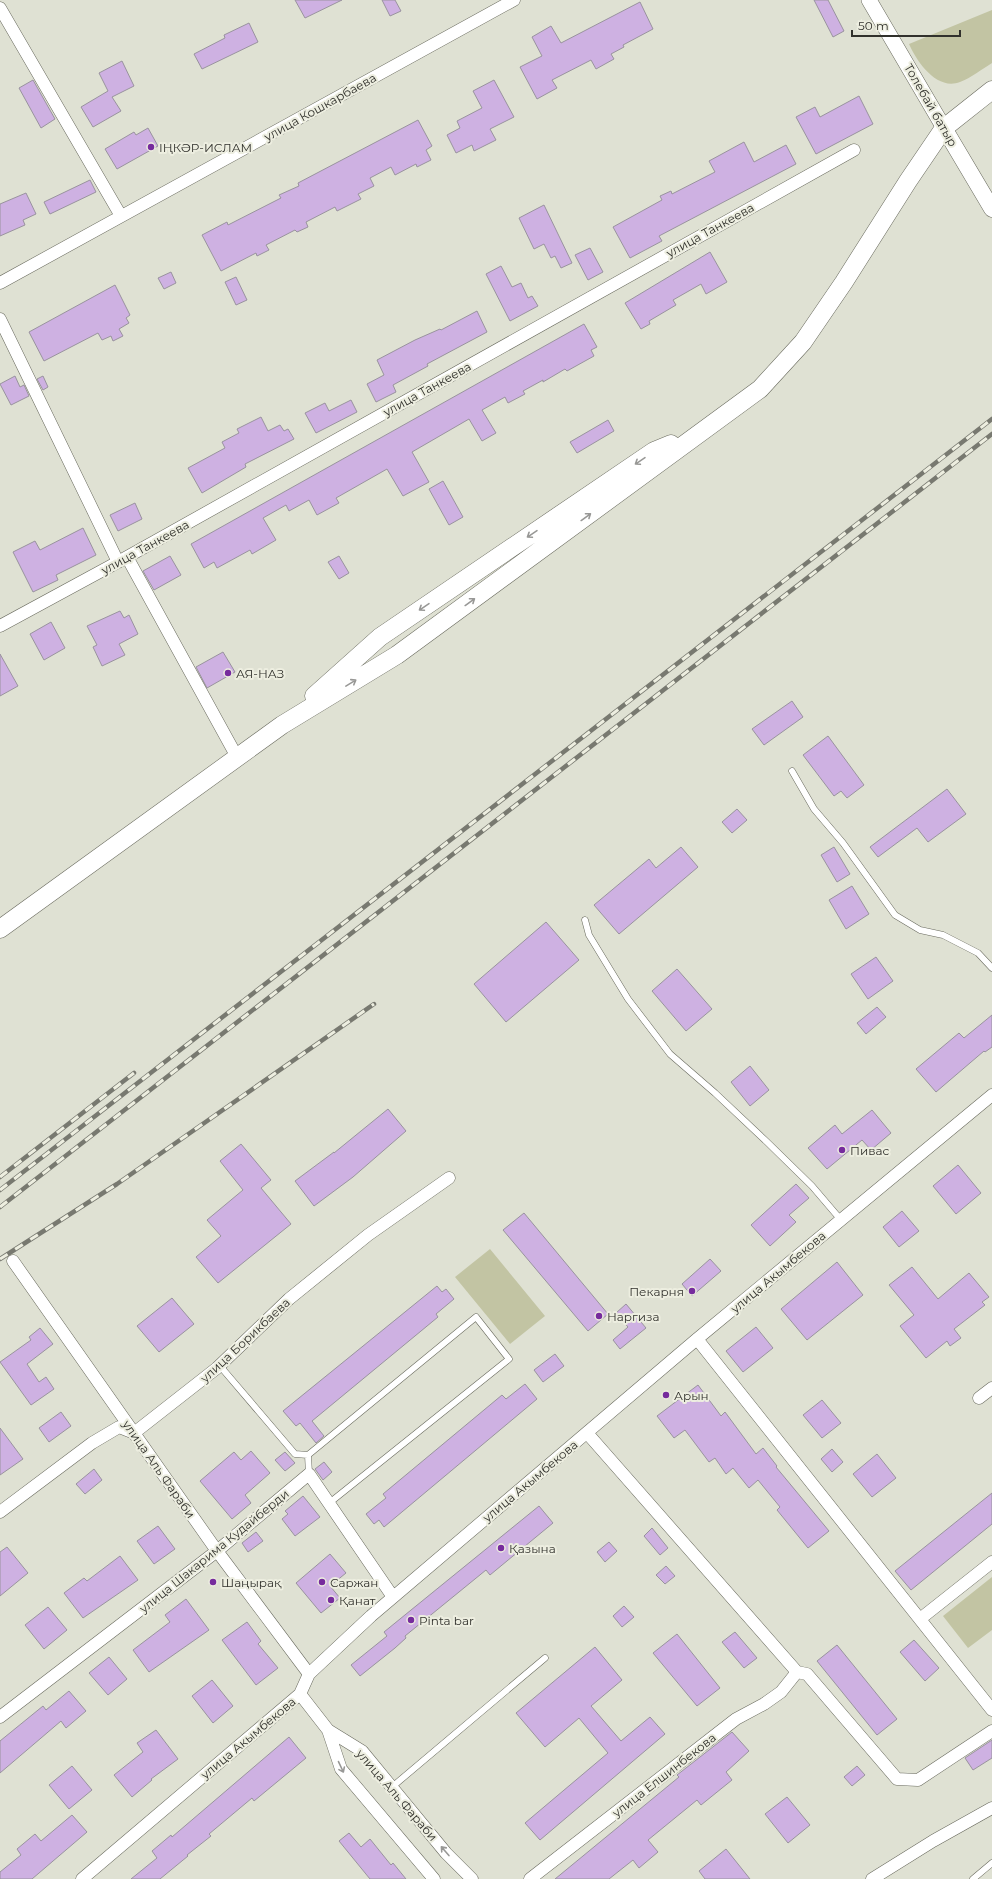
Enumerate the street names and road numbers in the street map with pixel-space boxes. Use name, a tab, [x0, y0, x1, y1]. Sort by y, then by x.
street label: Толебай батыр	[901, 61, 961, 149]
street label: улица Кошкарбаева	[260, 70, 379, 145]
street label: улица Танкеева	[662, 200, 757, 261]
street label: улица Танкеева	[379, 359, 474, 420]
street label: улица Танкеева	[97, 517, 192, 578]
street label: улица Акымбекова	[727, 1228, 829, 1317]
street label: улица Борикбаева	[196, 1295, 293, 1386]
street label: улица Аль Фараби	[119, 1416, 199, 1521]
street label: улица Акымбекова	[479, 1437, 581, 1526]
street label: улица Шакарима Кудайберди	[135, 1486, 292, 1617]
street label: улица Акымбекова	[197, 1694, 299, 1783]
street label: улица Елшинбекова	[608, 1730, 719, 1821]
street label: улица Аль Фараби	[353, 1745, 441, 1844]

